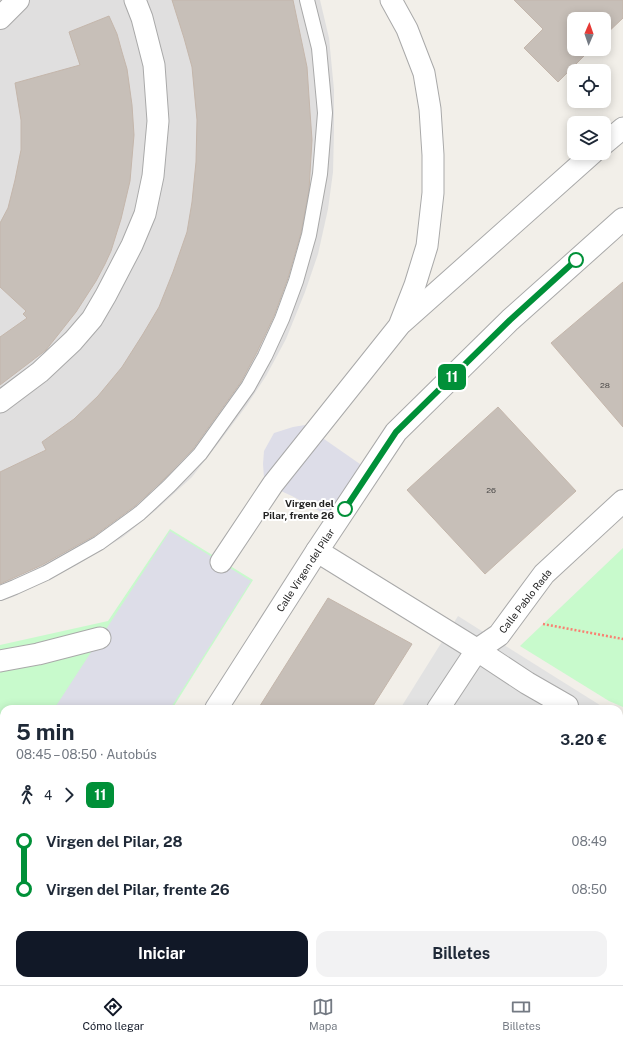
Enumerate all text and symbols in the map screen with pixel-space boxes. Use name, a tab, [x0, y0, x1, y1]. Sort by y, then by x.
north arrow	[567, 12, 611, 56]
map controls	[567, 12, 611, 160]
button: locate	[567, 64, 611, 108]
button: layers	[567, 116, 611, 160]
unlabelled marker	[568, 252, 584, 268]
line badge: 11	[434, 364, 470, 390]
text: 11	[446, 369, 458, 385]
house number: 28	[600, 380, 610, 390]
house number: 26	[486, 485, 496, 495]
place label: Virgen del Pilar, frente 26	[263, 497, 334, 521]
marker: Virgen del Pilar, frente 26	[337, 501, 353, 517]
street label: Calle Virgen del Pilar	[274, 526, 337, 614]
street label: Calle Pablo Rada	[496, 566, 554, 636]
text: 5 min	[16, 719, 75, 745]
text: 3.20 €	[560, 731, 607, 748]
text: 08:45 – 08:50 · Autobús	[16, 747, 157, 762]
icon: walk	[16, 784, 38, 806]
icon: forward	[58, 784, 80, 806]
text: 11	[94, 787, 106, 803]
text: 4	[44, 788, 52, 803]
text: Virgen del Pilar, 28	[46, 833, 182, 850]
text: 08:49	[572, 834, 607, 849]
text: Virgen del Pilar, frente 26	[46, 881, 230, 898]
text: 08:50	[571, 882, 607, 897]
button: Iniciar	[16, 931, 308, 977]
button: Billetes	[316, 931, 607, 977]
tab: Cómo llegar	[82, 996, 144, 1032]
tab: Mapa	[309, 996, 337, 1032]
tab: Billetes	[502, 996, 541, 1032]

